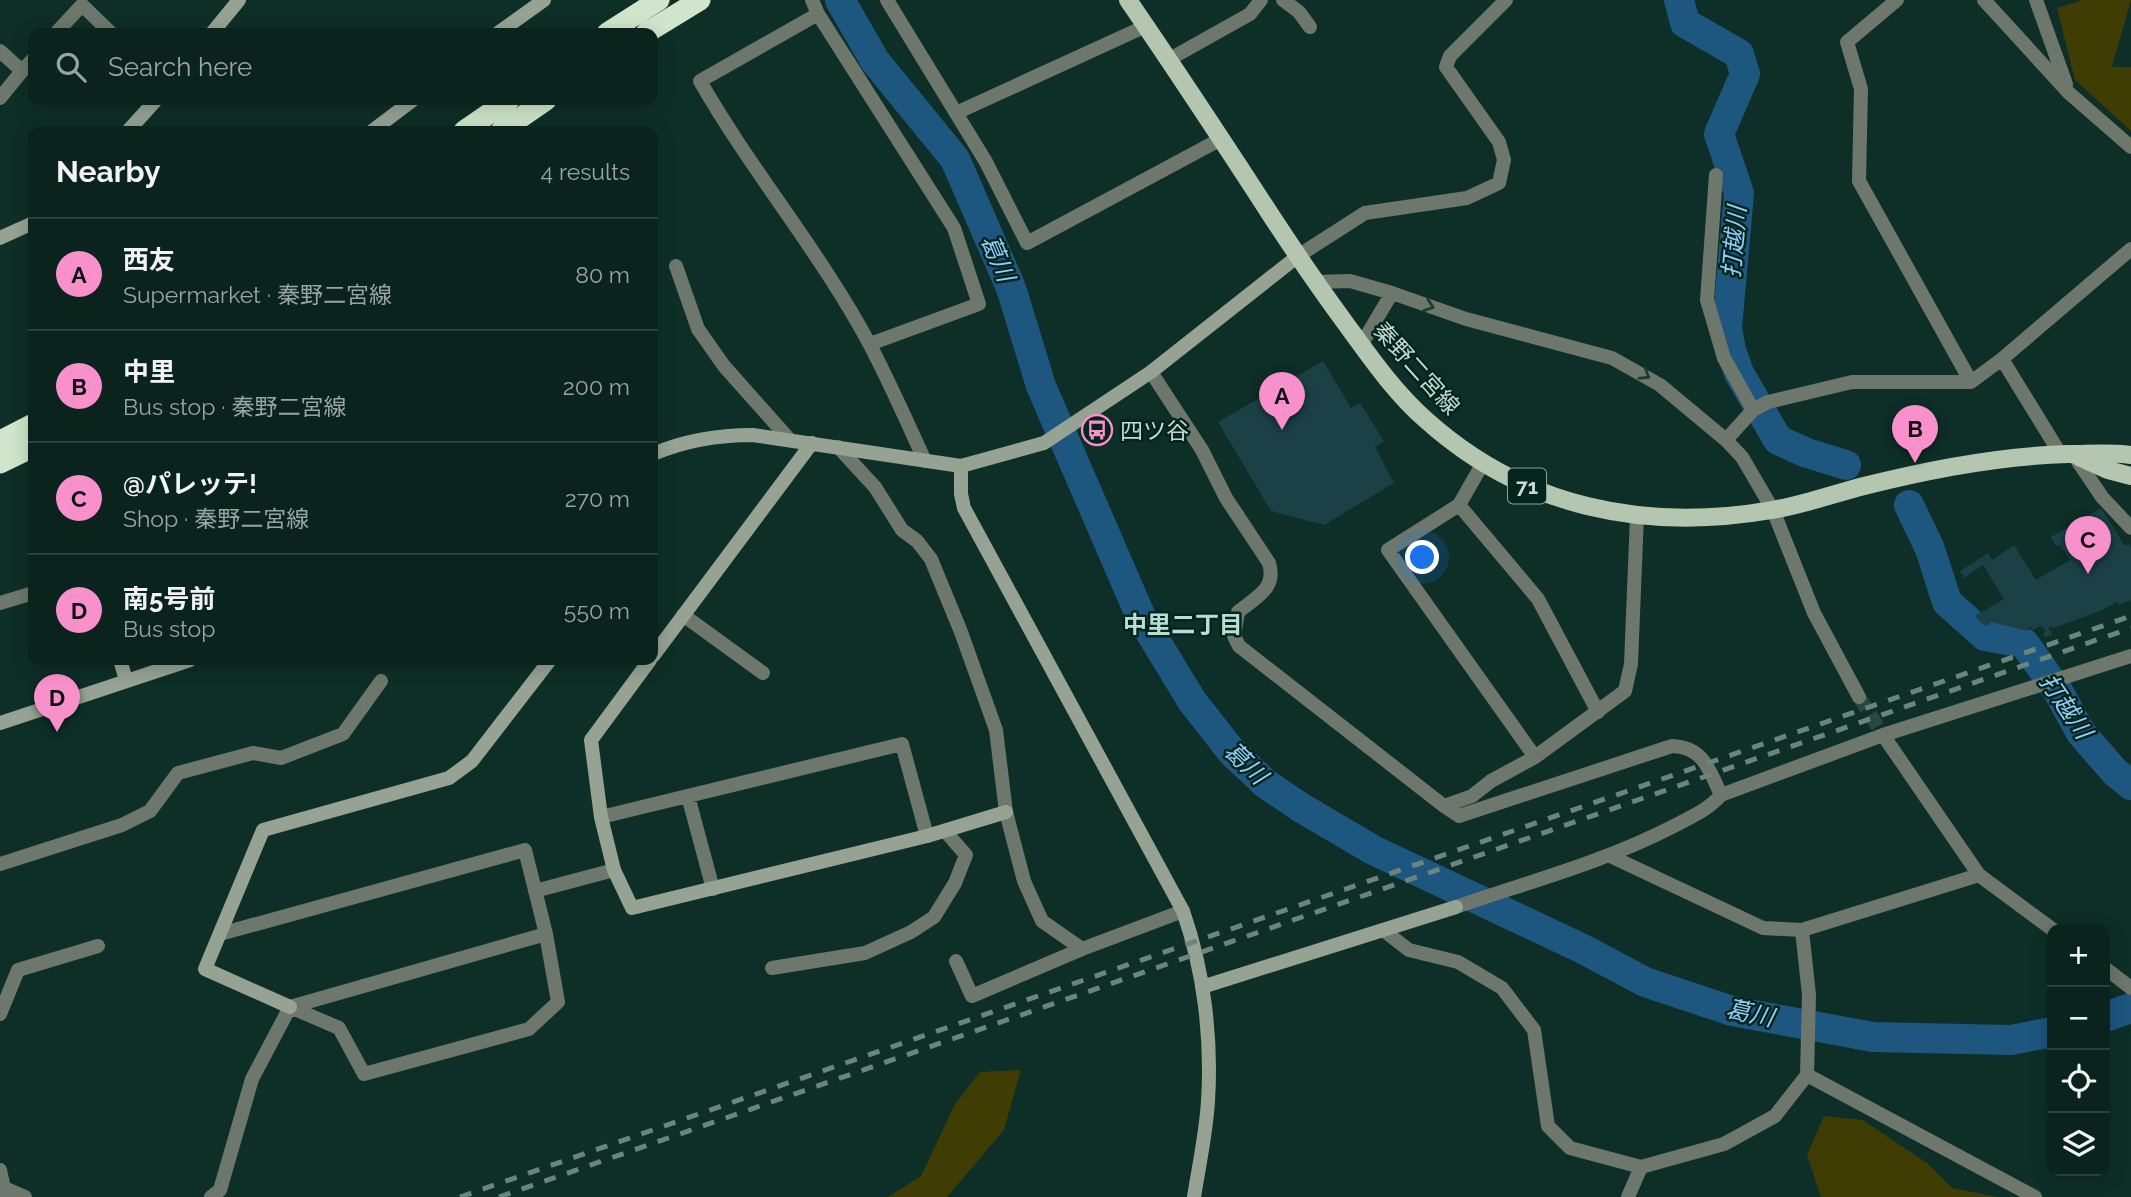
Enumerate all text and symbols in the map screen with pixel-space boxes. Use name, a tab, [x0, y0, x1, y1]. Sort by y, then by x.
search box	[28, 28, 658, 105]
icon: search	[52, 48, 90, 86]
text: Search here	[108, 52, 252, 82]
text: Nearby	[56, 154, 160, 189]
text: 4 results	[541, 158, 630, 185]
water label: 打越川	[1716, 202, 1752, 279]
water label: 葛川	[975, 230, 1022, 289]
text: 西友	[123, 245, 175, 275]
text: A	[71, 261, 87, 288]
text: 80 m	[575, 261, 630, 288]
text: Supermarket · 秦野二宮線	[123, 281, 392, 308]
one-way arrow	[1423, 298, 1435, 312]
street label: 秦野二宮線	[1368, 316, 1466, 420]
text: 中里	[123, 357, 175, 387]
one-way arrow	[1637, 367, 1650, 380]
pin: A	[1259, 372, 1305, 430]
text: B	[71, 373, 87, 400]
text: 200 m	[563, 373, 630, 400]
text: Bus stop · 秦野二宮線	[123, 393, 347, 420]
pin: B	[1892, 405, 1938, 463]
bus stop icon: 四ツ谷	[1080, 413, 1114, 447]
place label: 四ツ谷	[1120, 417, 1189, 444]
road number: 71	[1508, 468, 1546, 504]
text: @パレッテ!	[123, 469, 257, 499]
text: C	[71, 485, 87, 512]
text: 270 m	[565, 485, 630, 512]
text: Shop · 秦野二宮線	[123, 505, 309, 532]
pin: C	[2065, 516, 2111, 574]
your location	[1405, 540, 1439, 574]
text: 南5号前	[123, 584, 215, 614]
text: D	[71, 597, 87, 624]
text: 550 m	[564, 597, 630, 624]
district label: 中里二丁目	[1123, 610, 1243, 639]
text: Bus stop	[123, 615, 215, 642]
water label: 打越川	[2034, 668, 2100, 746]
pin: D	[34, 674, 80, 732]
water label: 葛川	[1219, 736, 1275, 792]
map controls	[2047, 924, 2110, 1176]
button: +	[2047, 924, 2110, 987]
button: −	[2047, 987, 2110, 1050]
water label: 葛川	[1724, 994, 1779, 1033]
button: locate	[2047, 1050, 2110, 1113]
button: layers	[2047, 1113, 2110, 1176]

